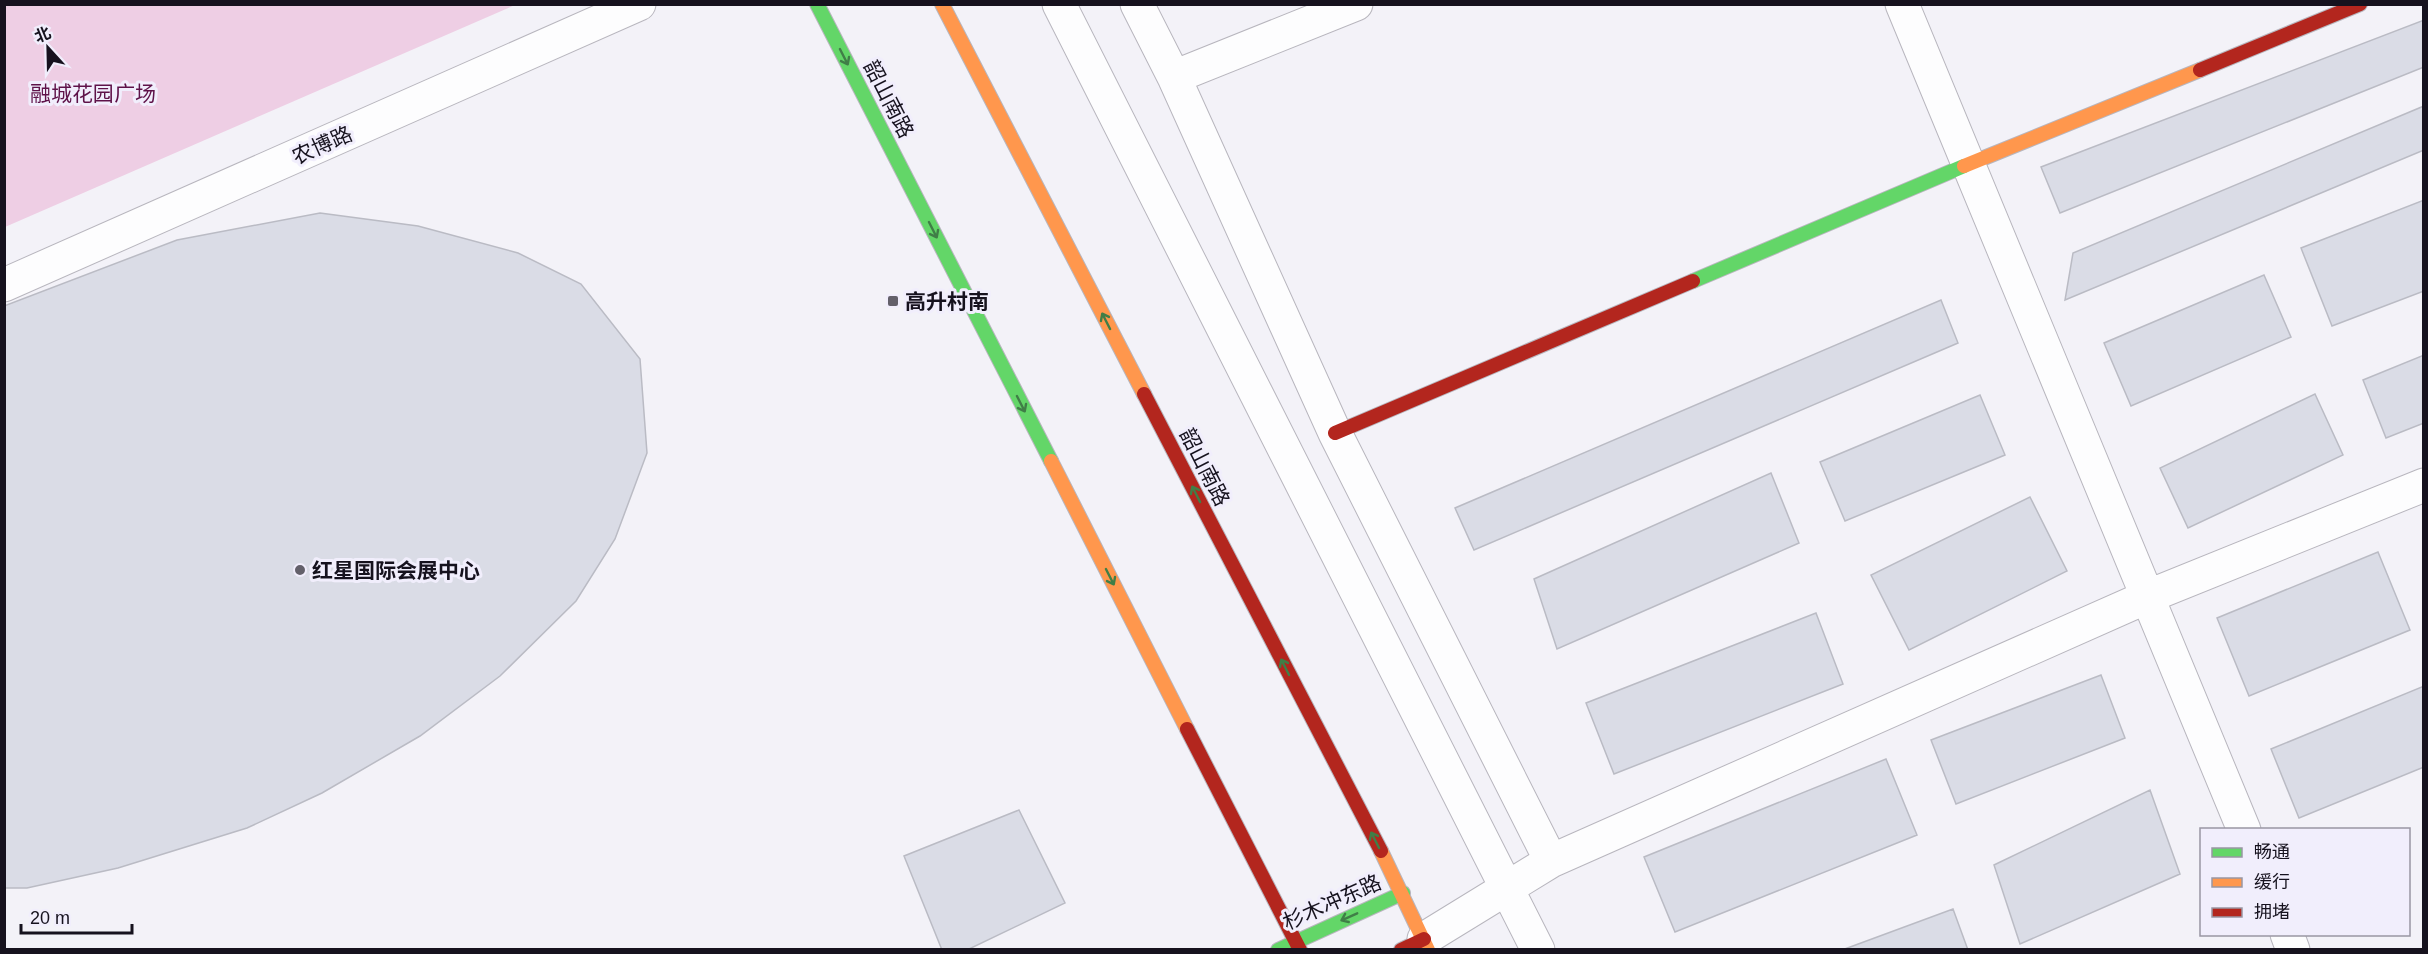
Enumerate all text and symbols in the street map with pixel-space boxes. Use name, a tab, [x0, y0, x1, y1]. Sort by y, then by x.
north arrow	[18, 18, 78, 78]
text: 北	[32, 24, 53, 45]
one-way arrow	[839, 47, 850, 65]
street label: 韶山南路	[860, 56, 918, 142]
park label: 融城花园广场	[30, 82, 156, 105]
street label: 农博路	[289, 122, 355, 168]
one-way arrow	[927, 221, 939, 239]
place label: 高升村南	[905, 290, 989, 313]
marker: 高升村南	[886, 294, 900, 308]
one-way arrow	[1100, 312, 1111, 330]
one-way arrow	[1016, 394, 1028, 412]
street label: 韶山南路	[1176, 424, 1234, 510]
one-way arrow	[1189, 485, 1201, 503]
place label: 红星国际会展中心	[312, 559, 480, 582]
marker: 红星国际会展中心	[293, 563, 307, 577]
one-way arrow	[1105, 568, 1116, 586]
one-way arrow	[1279, 658, 1291, 676]
legend	[2200, 828, 2410, 936]
one-way arrow	[1369, 832, 1381, 849]
text: 畅通	[2254, 842, 2290, 862]
street label: 杉木冲东路	[1279, 870, 1385, 934]
text: 缓行	[2254, 872, 2290, 892]
scale bar	[21, 897, 132, 935]
text: 拥堵	[2254, 902, 2290, 922]
text: 20 m	[30, 908, 70, 928]
one-way arrow	[1341, 912, 1359, 923]

